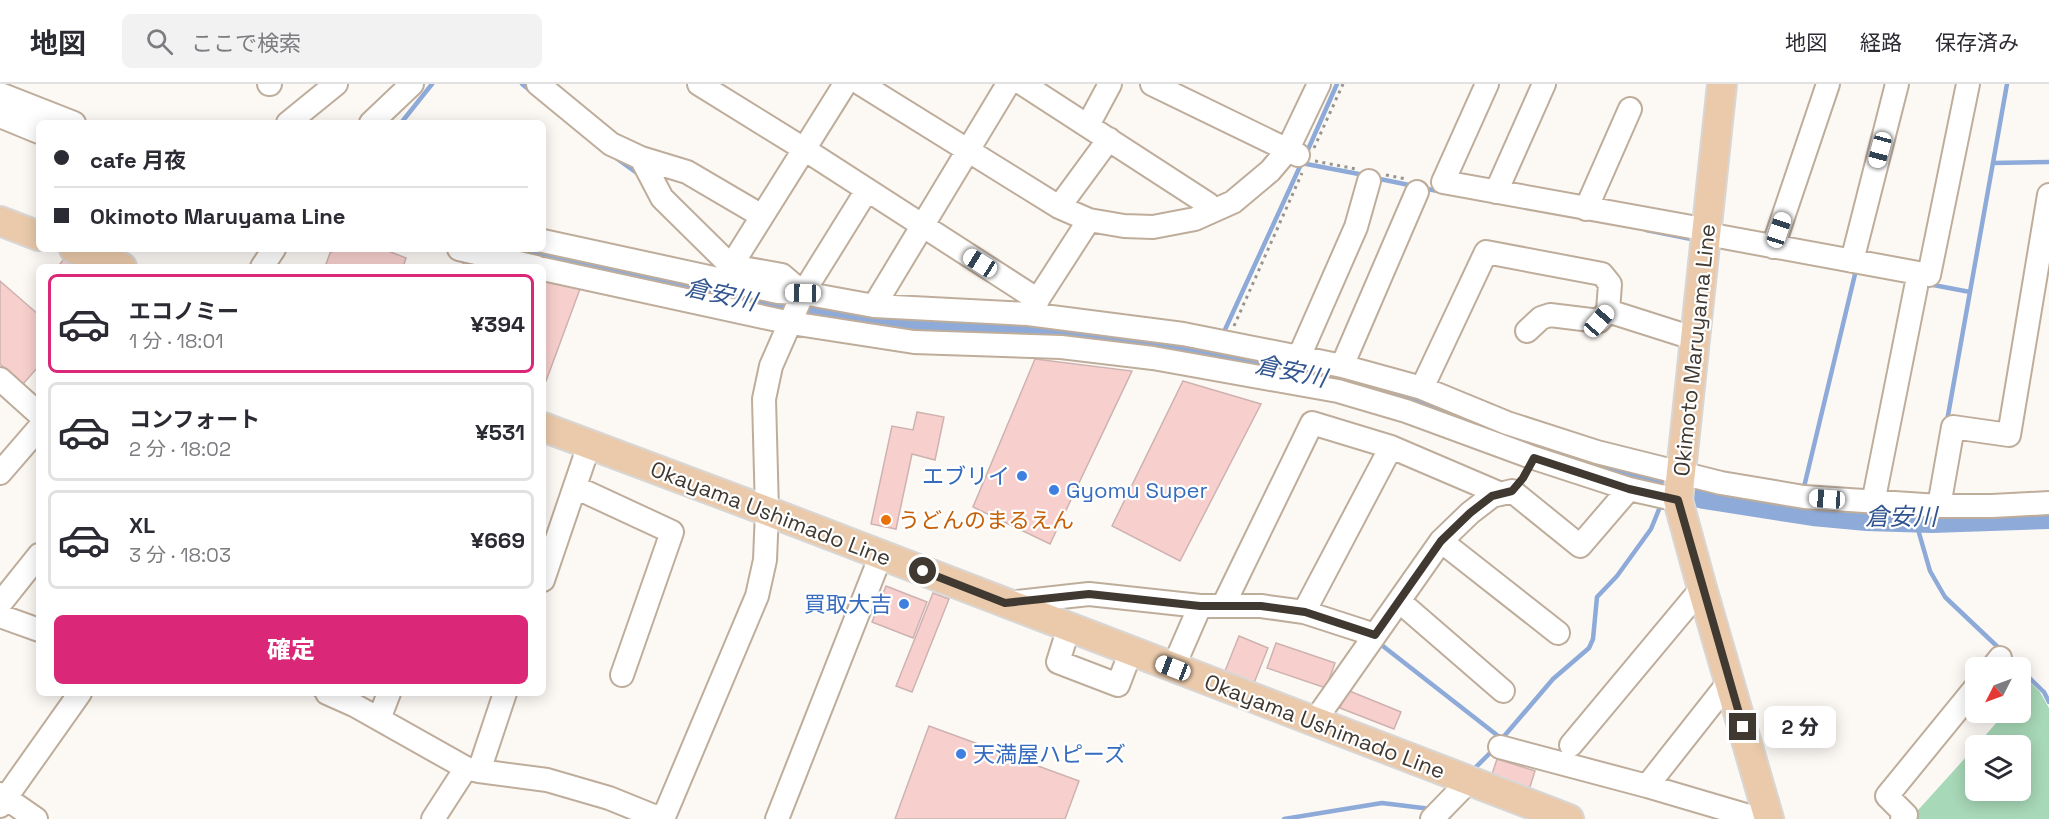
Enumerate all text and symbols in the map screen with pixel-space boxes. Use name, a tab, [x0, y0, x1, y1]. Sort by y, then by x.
search box	[122, 14, 542, 68]
text: 地図	[30, 25, 86, 61]
icon: search	[143, 25, 176, 58]
text: ここで検索	[191, 29, 301, 57]
text: 地図	[1785, 29, 1827, 56]
text: 経路	[1860, 29, 1902, 56]
text: 保存済み	[1935, 29, 2019, 56]
car	[1867, 130, 1893, 170]
text: cafe 月夜	[90, 146, 186, 174]
text: Okimoto Maruyama Line	[90, 202, 346, 230]
car	[1765, 210, 1793, 250]
street label: Okimoto Maruyama Line	[1667, 222, 1721, 478]
car	[960, 246, 1000, 280]
water label: 倉安川	[682, 271, 762, 318]
car	[785, 284, 821, 302]
icon: car	[57, 297, 111, 351]
text: エコノミー	[129, 297, 239, 325]
car	[1580, 302, 1618, 340]
text: ¥394	[470, 310, 525, 338]
text: 1 分 · 18:01	[129, 328, 224, 354]
water label: 倉安川	[1253, 348, 1332, 394]
icon: car	[57, 405, 111, 459]
text: コンフォート	[129, 405, 260, 433]
text: ¥531	[475, 418, 525, 446]
text: 2 分 · 18:02	[129, 436, 231, 462]
street label: Okayama Ushimado Line	[647, 454, 895, 572]
place label: エブリイ	[922, 462, 1010, 490]
marker: エブリイ	[1015, 469, 1029, 483]
place label: Gyomu Super	[1066, 476, 1208, 504]
marker: Gyomu Super	[1047, 483, 1061, 497]
car	[1808, 489, 1846, 509]
water label: 倉安川	[1865, 501, 1940, 532]
place label: うどんのまるえん	[898, 506, 1074, 534]
text: XL	[129, 511, 155, 539]
icon: car	[57, 513, 111, 567]
marker: うどんのまるえん	[879, 513, 893, 527]
text: ¥669	[471, 526, 525, 554]
text: 3 分 · 18:03	[129, 542, 231, 568]
route start	[909, 557, 936, 584]
place label: 買取大吉	[804, 590, 892, 618]
marker: 買取大吉	[897, 597, 911, 611]
button: 確定	[54, 615, 528, 684]
car	[1153, 653, 1193, 683]
north arrow	[1965, 657, 2031, 723]
map controls	[1965, 657, 2031, 801]
street label: Okayama Ushimado Line	[1201, 667, 1449, 785]
callout: 2 分	[1764, 706, 1836, 748]
route end	[1729, 713, 1756, 740]
text: 2 分	[1782, 714, 1818, 740]
button: layers	[1965, 735, 2031, 801]
place label: 天満屋ハピーズ	[973, 740, 1126, 768]
marker: 天満屋ハピーズ	[954, 747, 968, 761]

